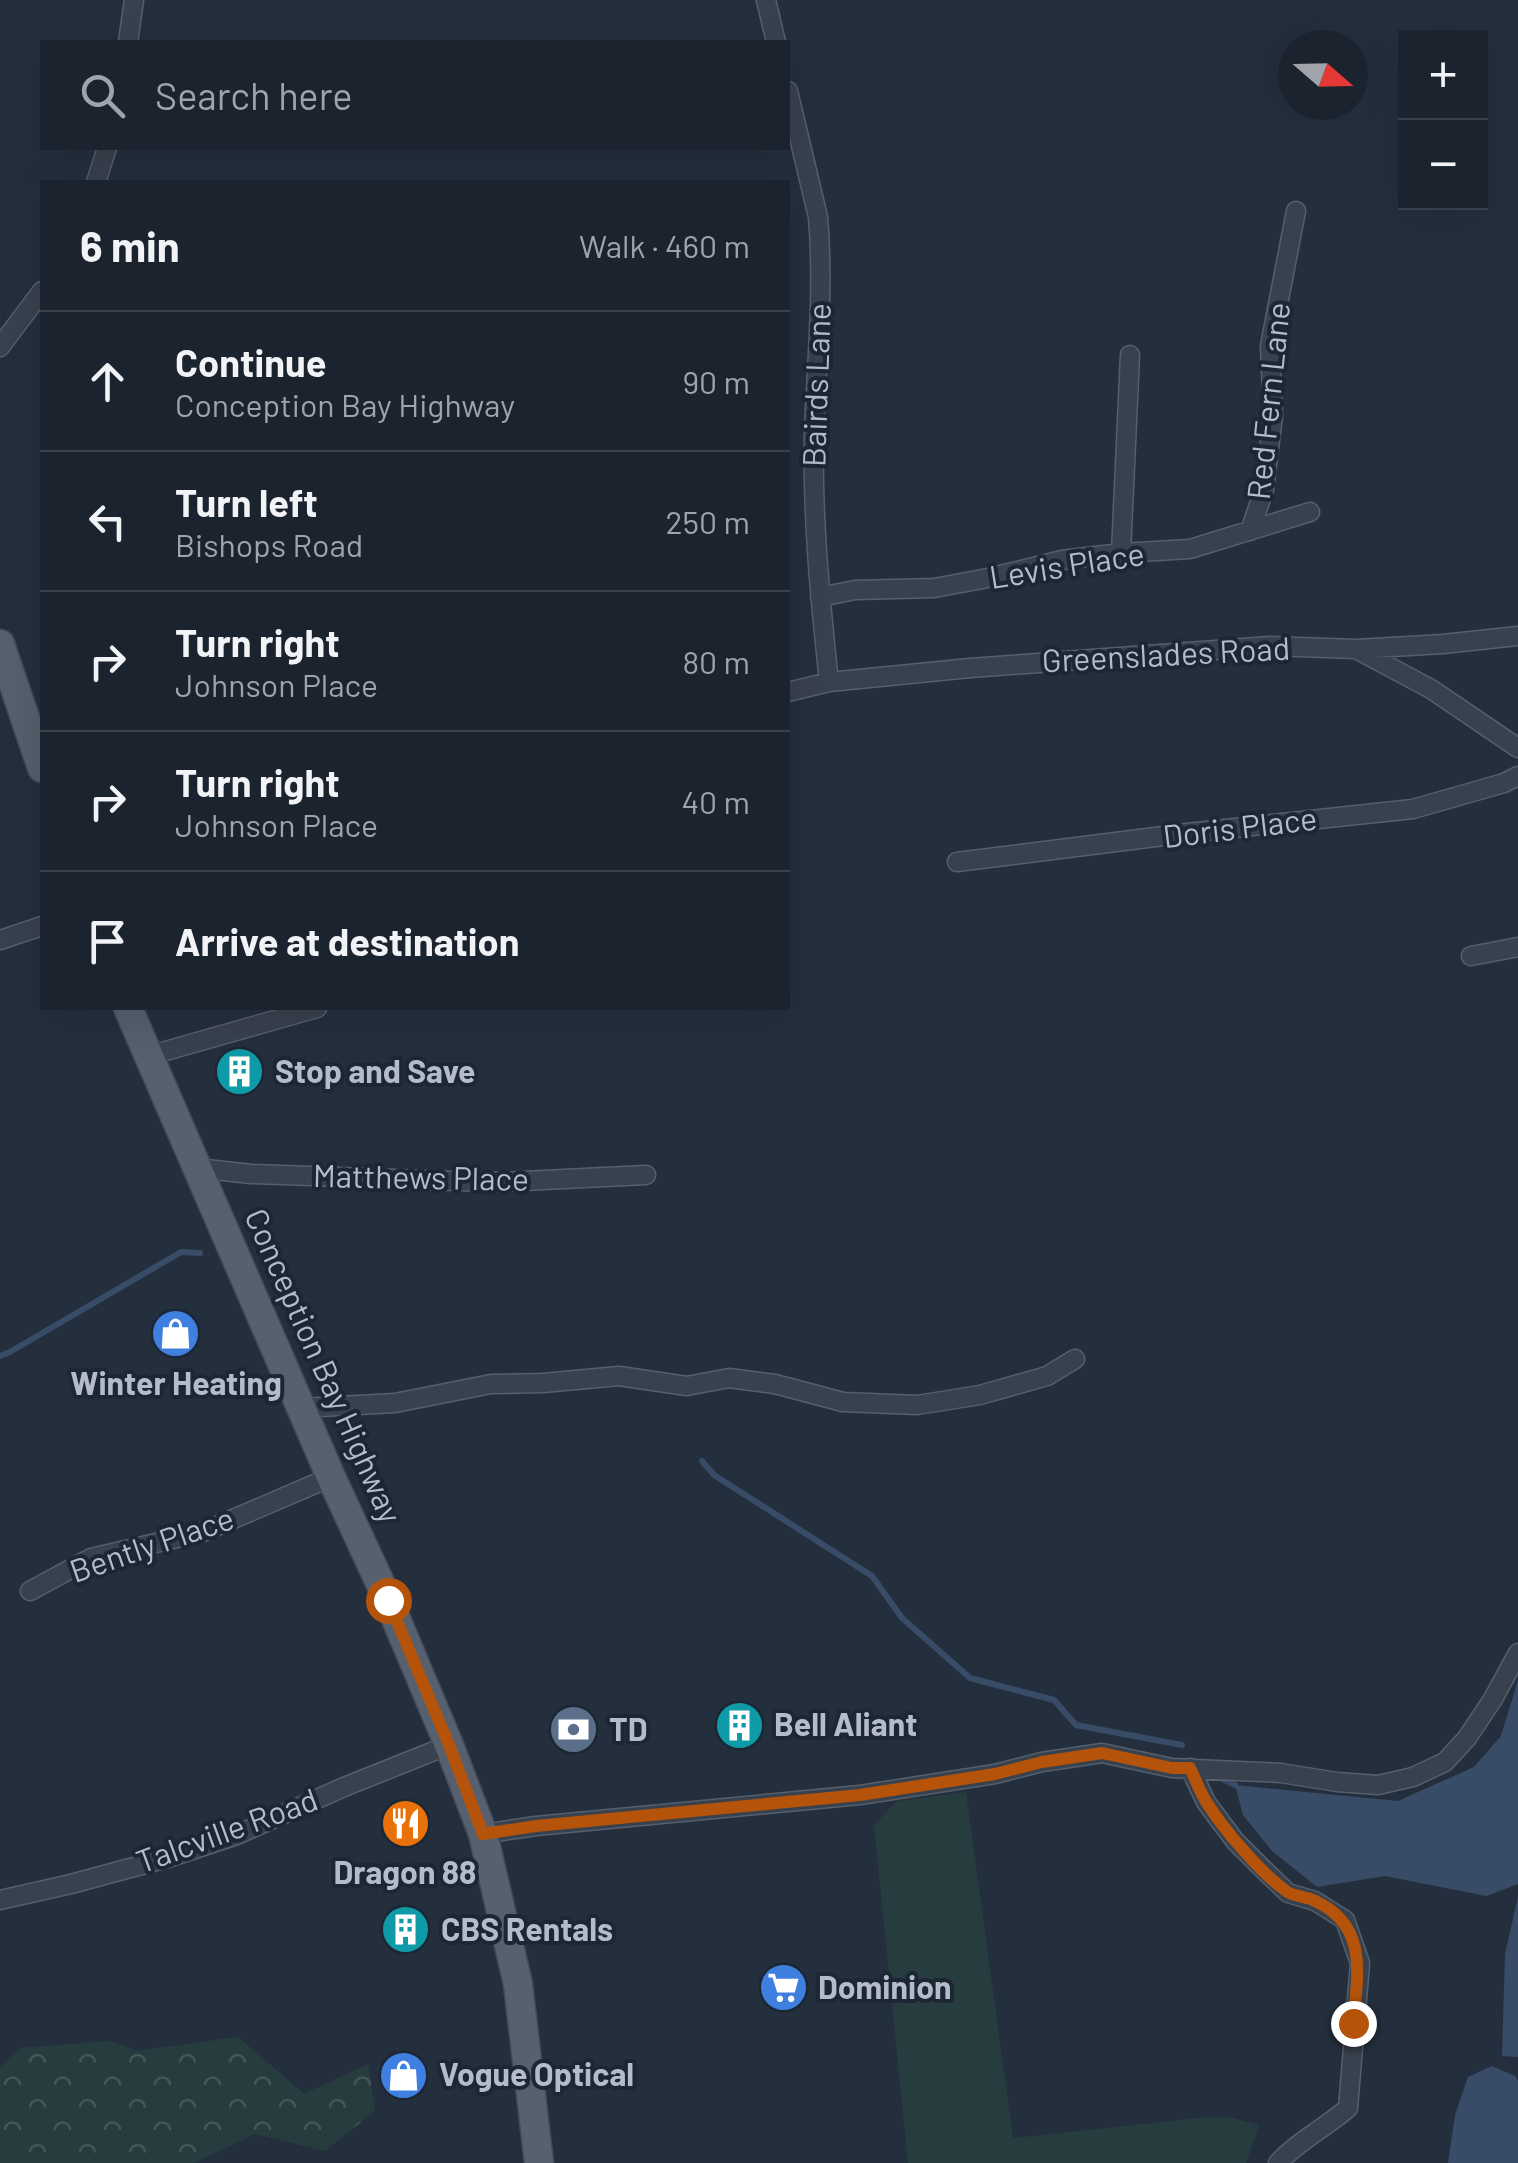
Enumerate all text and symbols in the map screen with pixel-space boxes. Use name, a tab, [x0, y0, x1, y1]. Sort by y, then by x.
north arrow	[1278, 30, 1368, 120]
map controls	[1398, 30, 1488, 210]
button: +	[1398, 30, 1488, 120]
search box	[40, 40, 790, 150]
icon: search	[75, 68, 130, 123]
text: Search here	[155, 72, 353, 118]
button: −	[1398, 120, 1488, 210]
text: 6 min	[80, 220, 180, 270]
text: Walk · 460 m	[579, 226, 750, 264]
street label: Red Fern Lane	[1238, 300, 1296, 501]
street label: Bairds Lane	[793, 302, 837, 467]
text: Continue	[175, 339, 326, 385]
icon: ahead	[80, 354, 135, 409]
text: 90 m	[682, 362, 750, 400]
text: Conception Bay Highway	[175, 385, 515, 423]
text: Turn left	[175, 479, 318, 525]
icon: left	[80, 494, 135, 549]
text: 250 m	[665, 502, 750, 540]
text: Bishops Road	[175, 525, 363, 563]
street label: Levis Place	[987, 533, 1147, 595]
text: Turn right	[175, 619, 340, 665]
street label: Greenslades Road	[1041, 628, 1291, 678]
icon: right	[80, 634, 135, 689]
text: 80 m	[682, 642, 750, 680]
text: Johnson Place	[175, 665, 378, 703]
text: Turn right	[175, 759, 340, 805]
icon: right	[80, 774, 135, 829]
text: 40 m	[681, 782, 750, 820]
street label: Doris Place	[1160, 798, 1319, 854]
text: Johnson Place	[175, 805, 378, 843]
icon: arrive	[80, 914, 135, 969]
text: Arrive at destination	[175, 918, 520, 964]
building icon: Stop and Save	[214, 1046, 266, 1098]
place label: Stop and Save	[275, 1051, 476, 1089]
street label: Matthews Place	[313, 1155, 529, 1197]
street label: Conception Bay Highway	[238, 1202, 411, 1528]
shop icon: Winter Heating	[150, 1308, 202, 1360]
place label: Winter Heating	[70, 1363, 282, 1401]
street label: Bently Place	[64, 1497, 238, 1589]
route start	[366, 1578, 412, 1624]
building icon: Bell Aliant	[713, 1699, 765, 1751]
bank icon: TD	[548, 1704, 600, 1756]
place label: Bell Aliant	[774, 1704, 917, 1742]
place label: TD	[609, 1709, 648, 1747]
street label: Talcville Road	[130, 1779, 322, 1880]
restaurant icon: Dragon 88	[379, 1797, 431, 1849]
place label: Dragon 88	[334, 1852, 476, 1890]
building icon: CBS Rentals	[380, 1904, 432, 1956]
place label: CBS Rentals	[441, 1909, 613, 1947]
supermarket icon: Dominion	[757, 1962, 809, 2014]
place label: Dominion	[818, 1967, 951, 2005]
route end	[1331, 2001, 1377, 2047]
shop icon: Vogue Optical	[378, 2049, 430, 2101]
place label: Vogue Optical	[439, 2054, 634, 2092]

